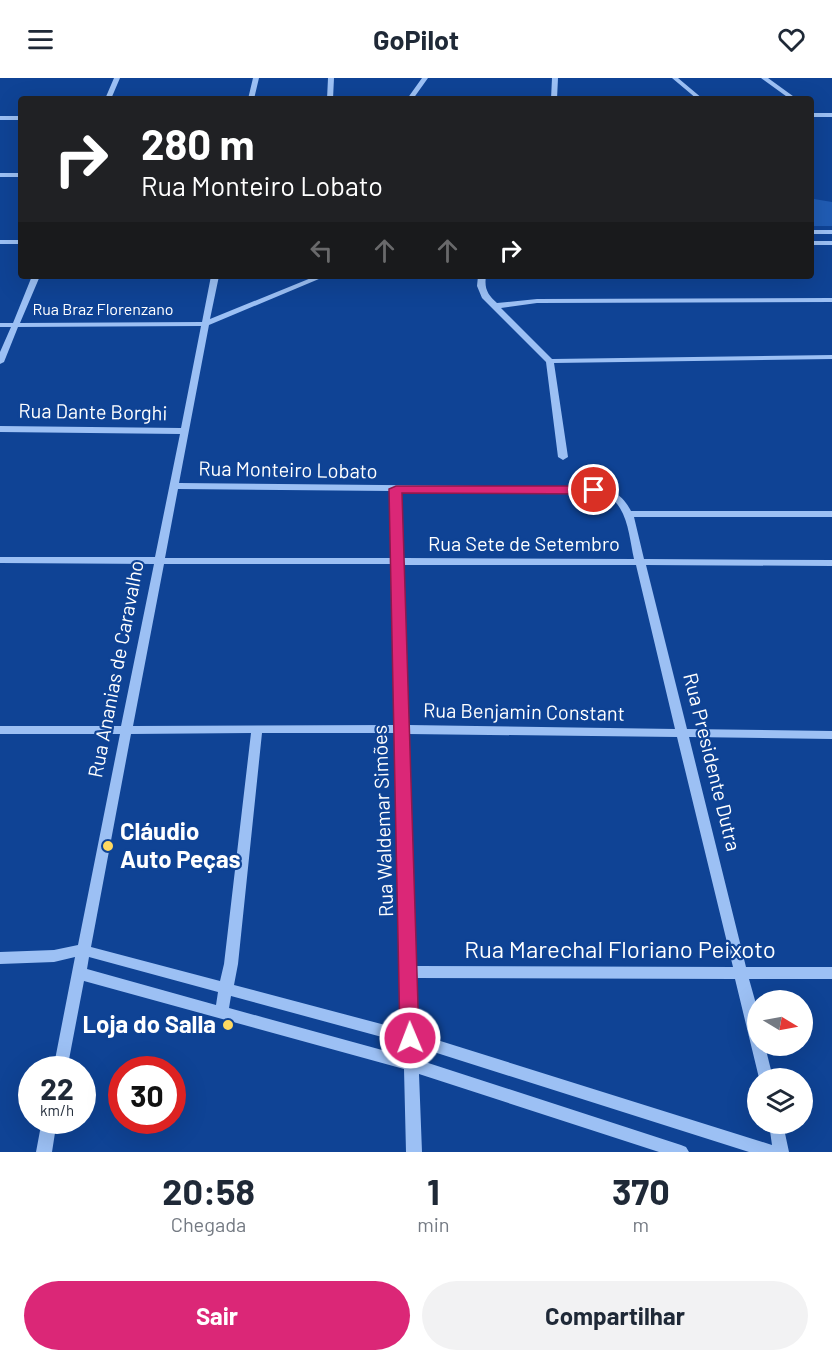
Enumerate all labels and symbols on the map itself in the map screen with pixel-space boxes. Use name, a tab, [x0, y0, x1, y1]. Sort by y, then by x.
street label: Rua Braz Florenzano	[33, 299, 173, 318]
street label: Rua Dante Borghi	[18, 398, 168, 424]
street label: Rua Monteiro Lobato	[198, 455, 378, 483]
pin	[568, 464, 619, 515]
street label: Rua Sete de Setembro	[428, 531, 620, 555]
street label: Rua Ananias de Caravalho	[82, 558, 148, 779]
street label: Rua Presidente Dutra	[679, 670, 747, 853]
street label: Rua Benjamin Constant	[423, 697, 625, 725]
street label: Rua Waldemar Simões	[367, 725, 397, 918]
place label: Cláudio Auto Peças	[120, 816, 241, 873]
marker: Cláudio Auto Peças	[101, 839, 115, 853]
street label: Rua Marechal Floriano Peixoto	[464, 934, 776, 963]
north arrow	[747, 990, 813, 1056]
position arrow	[378, 1006, 442, 1070]
place label: Loja do Salla	[82, 1009, 216, 1038]
marker: Loja do Salla	[221, 1018, 235, 1032]
speed limit sign: 30	[108, 1056, 186, 1134]

